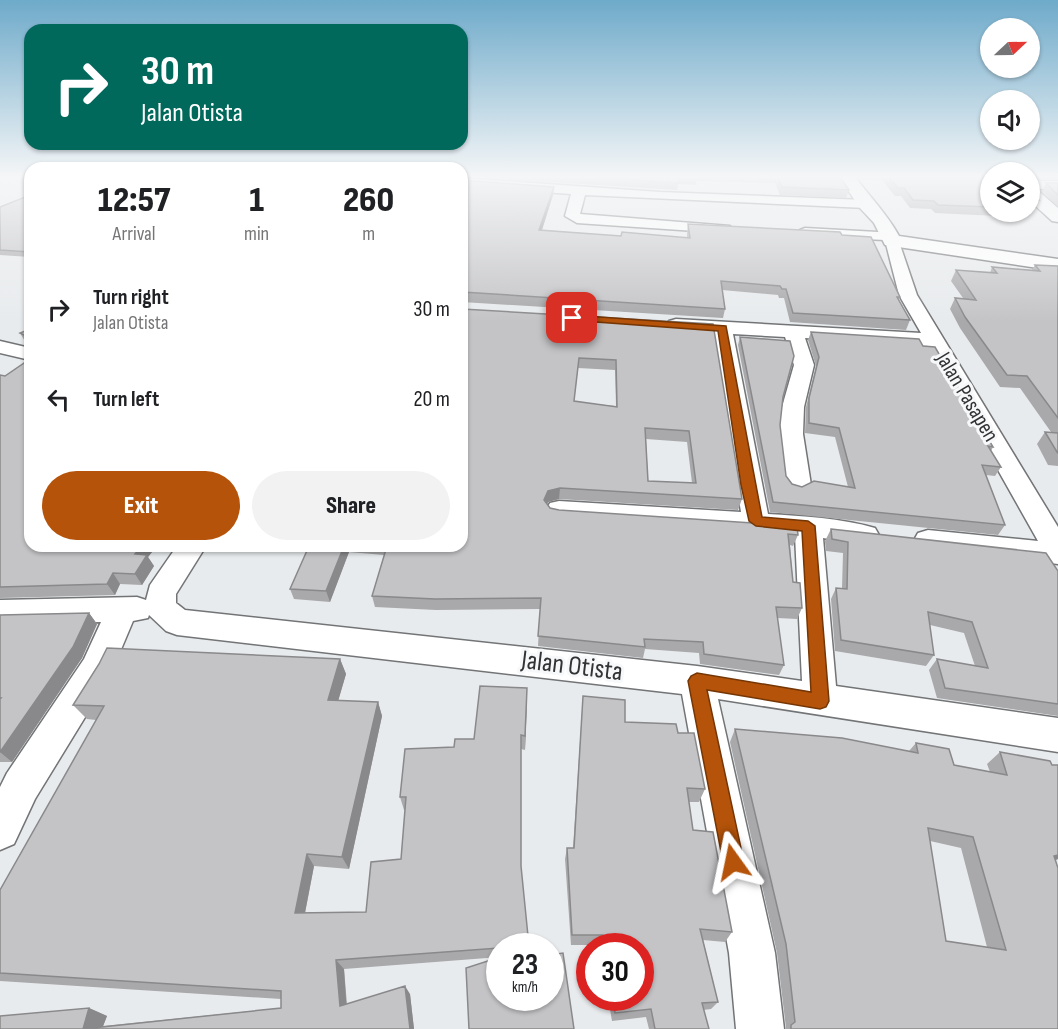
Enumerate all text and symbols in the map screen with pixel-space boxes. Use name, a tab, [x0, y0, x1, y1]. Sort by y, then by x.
north arrow	[980, 18, 1040, 78]
map controls	[980, 18, 1040, 222]
text: 30 m	[141, 46, 214, 97]
icon: right	[42, 48, 120, 126]
button: sound	[980, 90, 1040, 150]
text: Jalan Otista	[141, 97, 243, 129]
button: layers	[980, 162, 1040, 222]
text: 12:57	[98, 179, 170, 222]
text: 1	[249, 179, 264, 222]
text: 260	[343, 179, 394, 222]
text: Arrival	[113, 222, 156, 246]
text: min	[244, 222, 269, 246]
text: m	[362, 222, 375, 246]
text: Turn right	[93, 284, 169, 311]
pin	[546, 292, 597, 343]
icon: right	[42, 293, 75, 326]
text: 30 m	[413, 296, 450, 323]
icon: arrive	[555, 301, 588, 334]
text: Jalan Otista	[93, 311, 169, 335]
street label: Jalan Pasapen	[929, 347, 1004, 447]
icon: left	[42, 383, 75, 416]
text: Turn left	[93, 386, 159, 413]
text: 20 m	[414, 386, 450, 413]
button: Exit	[42, 471, 240, 540]
button: Share	[252, 471, 450, 540]
street label: Jalan Otista	[518, 644, 625, 688]
position arrow	[701, 830, 765, 894]
speed limit sign: 30	[576, 933, 654, 1011]
text: 23	[512, 947, 538, 983]
text: km/h	[512, 978, 538, 997]

